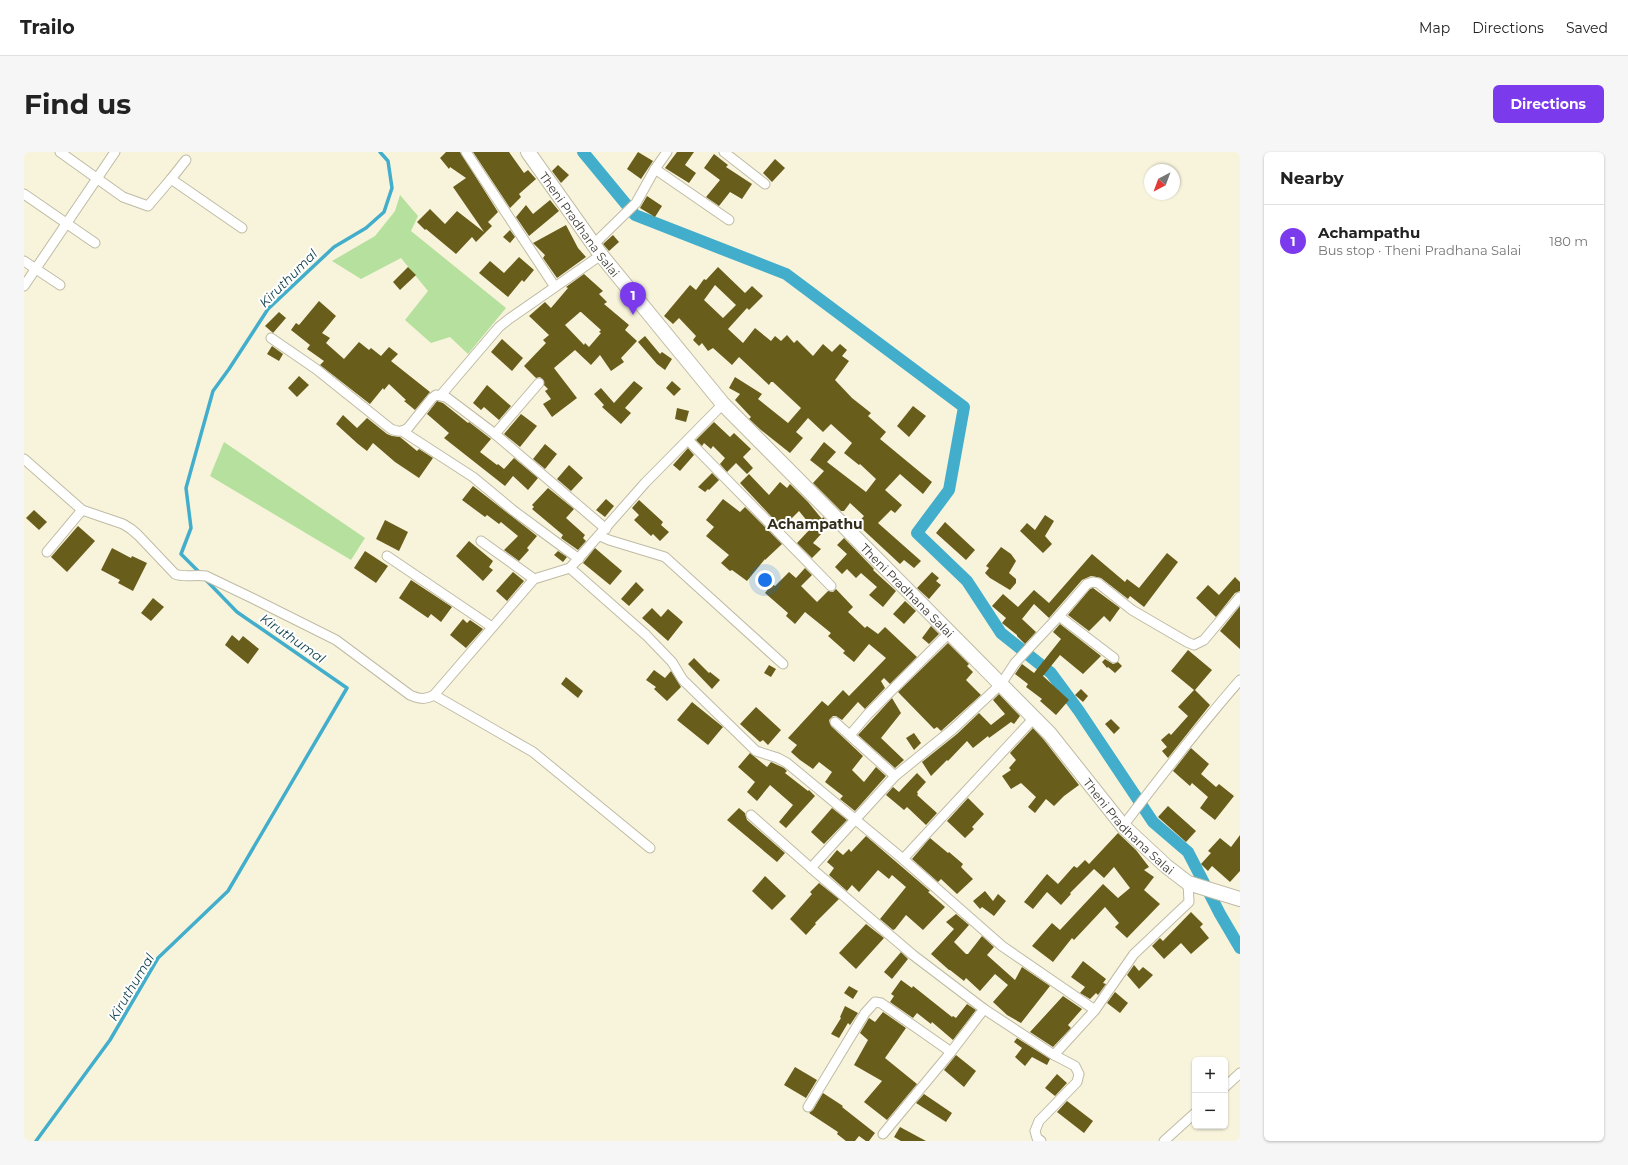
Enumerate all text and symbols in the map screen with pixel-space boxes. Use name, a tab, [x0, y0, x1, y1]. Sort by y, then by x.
text: Trailo	[20, 16, 75, 39]
text: Map	[1419, 19, 1450, 37]
text: Directions	[1472, 19, 1544, 37]
text: Saved	[1566, 19, 1608, 37]
button: Directions	[1493, 85, 1604, 123]
text: Find us	[24, 87, 131, 121]
north arrow	[1144, 164, 1180, 200]
text: Nearby	[1280, 168, 1344, 188]
street label: Theni Pradhana Salai	[537, 169, 623, 280]
text: Achampathu	[1318, 223, 1420, 242]
text: 1	[1290, 233, 1296, 249]
text: 180 m	[1549, 233, 1588, 249]
text: Bus stop · Theni Pradhana Salai	[1318, 242, 1521, 258]
water label: Kiruthumal	[256, 245, 321, 310]
pin: 1	[620, 282, 646, 315]
district label: Achampathu	[766, 515, 863, 533]
street label: Theni Pradhana Salai	[858, 540, 957, 640]
your location	[755, 570, 775, 590]
water label: Kiruthumal	[257, 610, 329, 667]
street label: Theni Pradhana Salai	[1080, 775, 1177, 877]
water label: Kiruthumal	[105, 950, 158, 1024]
map controls	[1192, 1057, 1228, 1129]
button: +	[1192, 1057, 1228, 1093]
button: −	[1192, 1093, 1228, 1129]

